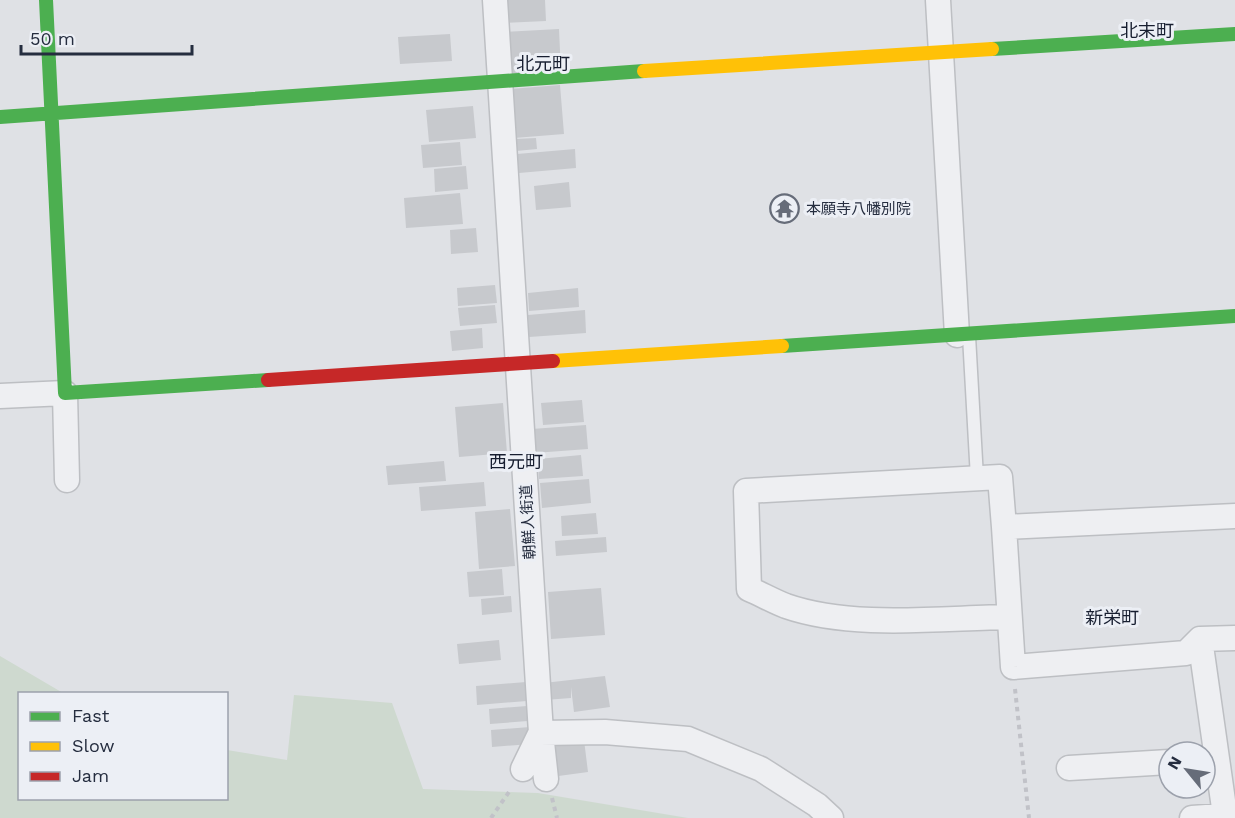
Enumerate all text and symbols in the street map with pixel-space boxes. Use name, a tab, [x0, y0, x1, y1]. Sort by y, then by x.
scale bar	[21, 18, 192, 56]
district label: 北末町	[1120, 20, 1174, 41]
text: 50 m	[30, 28, 75, 49]
district label: 北元町	[516, 53, 570, 74]
temple icon: 本願寺八幡別院	[769, 193, 801, 225]
place label: 本願寺八幡別院	[806, 200, 911, 218]
district label: 西元町	[489, 451, 543, 472]
street label: 朝鮮人街道	[517, 484, 539, 560]
district label: 新栄町	[1085, 607, 1139, 628]
legend	[18, 692, 228, 800]
text: Fast	[72, 705, 110, 726]
text: Slow	[72, 735, 115, 756]
north arrow	[1157, 740, 1217, 800]
text: N	[1163, 753, 1186, 773]
text: Jam	[72, 765, 109, 786]

